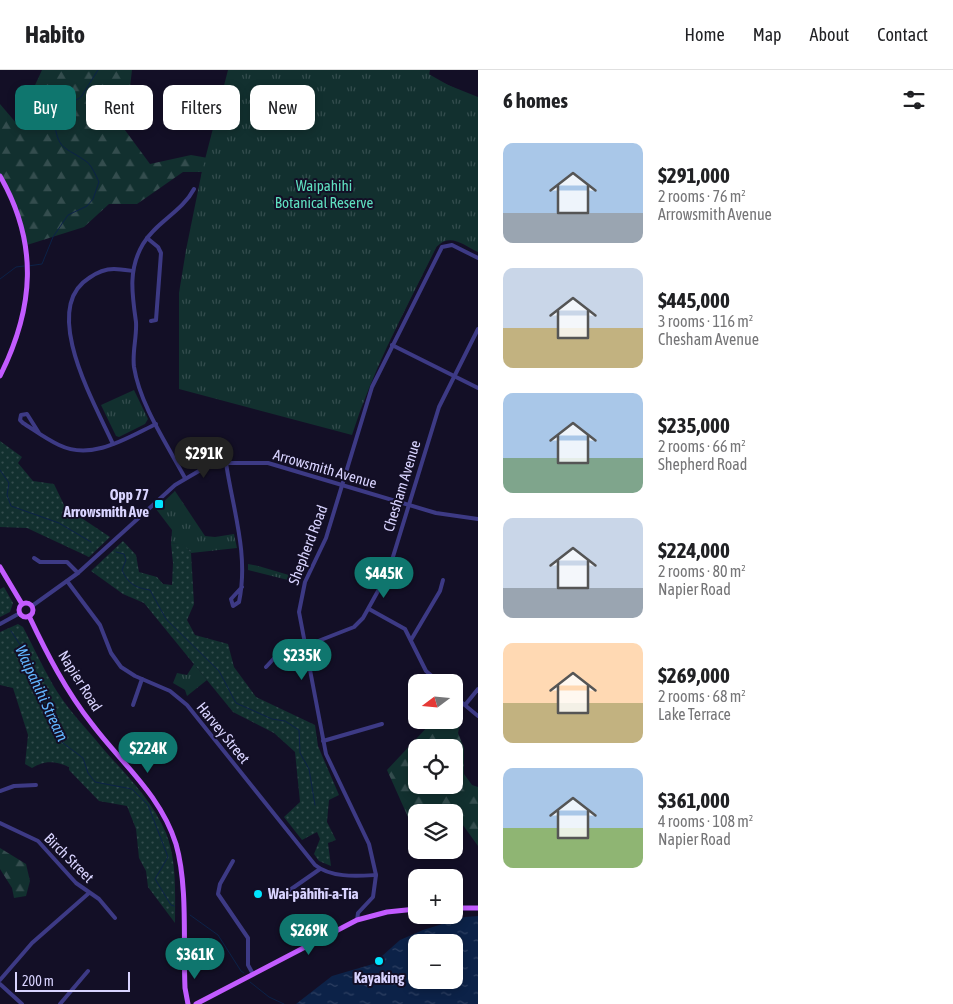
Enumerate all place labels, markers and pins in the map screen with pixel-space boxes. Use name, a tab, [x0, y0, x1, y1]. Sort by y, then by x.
pin: $291K	[169, 436, 239, 479]
place label: Opp 77 Arrowsmith Ave	[63, 486, 149, 520]
marker: Opp 77 Arrowsmith Ave	[153, 498, 165, 510]
pin: $445K	[349, 556, 419, 599]
pin: $235K	[267, 638, 337, 681]
pin: $224K	[113, 732, 183, 774]
place label: Wai-pāhīhī-a-Tia	[267, 885, 359, 902]
marker: Wai-pāhīhī-a-Tia	[252, 888, 264, 900]
pin: $269K	[274, 914, 344, 956]
pin: $361K	[160, 938, 230, 980]
marker: Kayaking	[373, 955, 385, 967]
place label: Kayaking	[354, 969, 405, 986]

